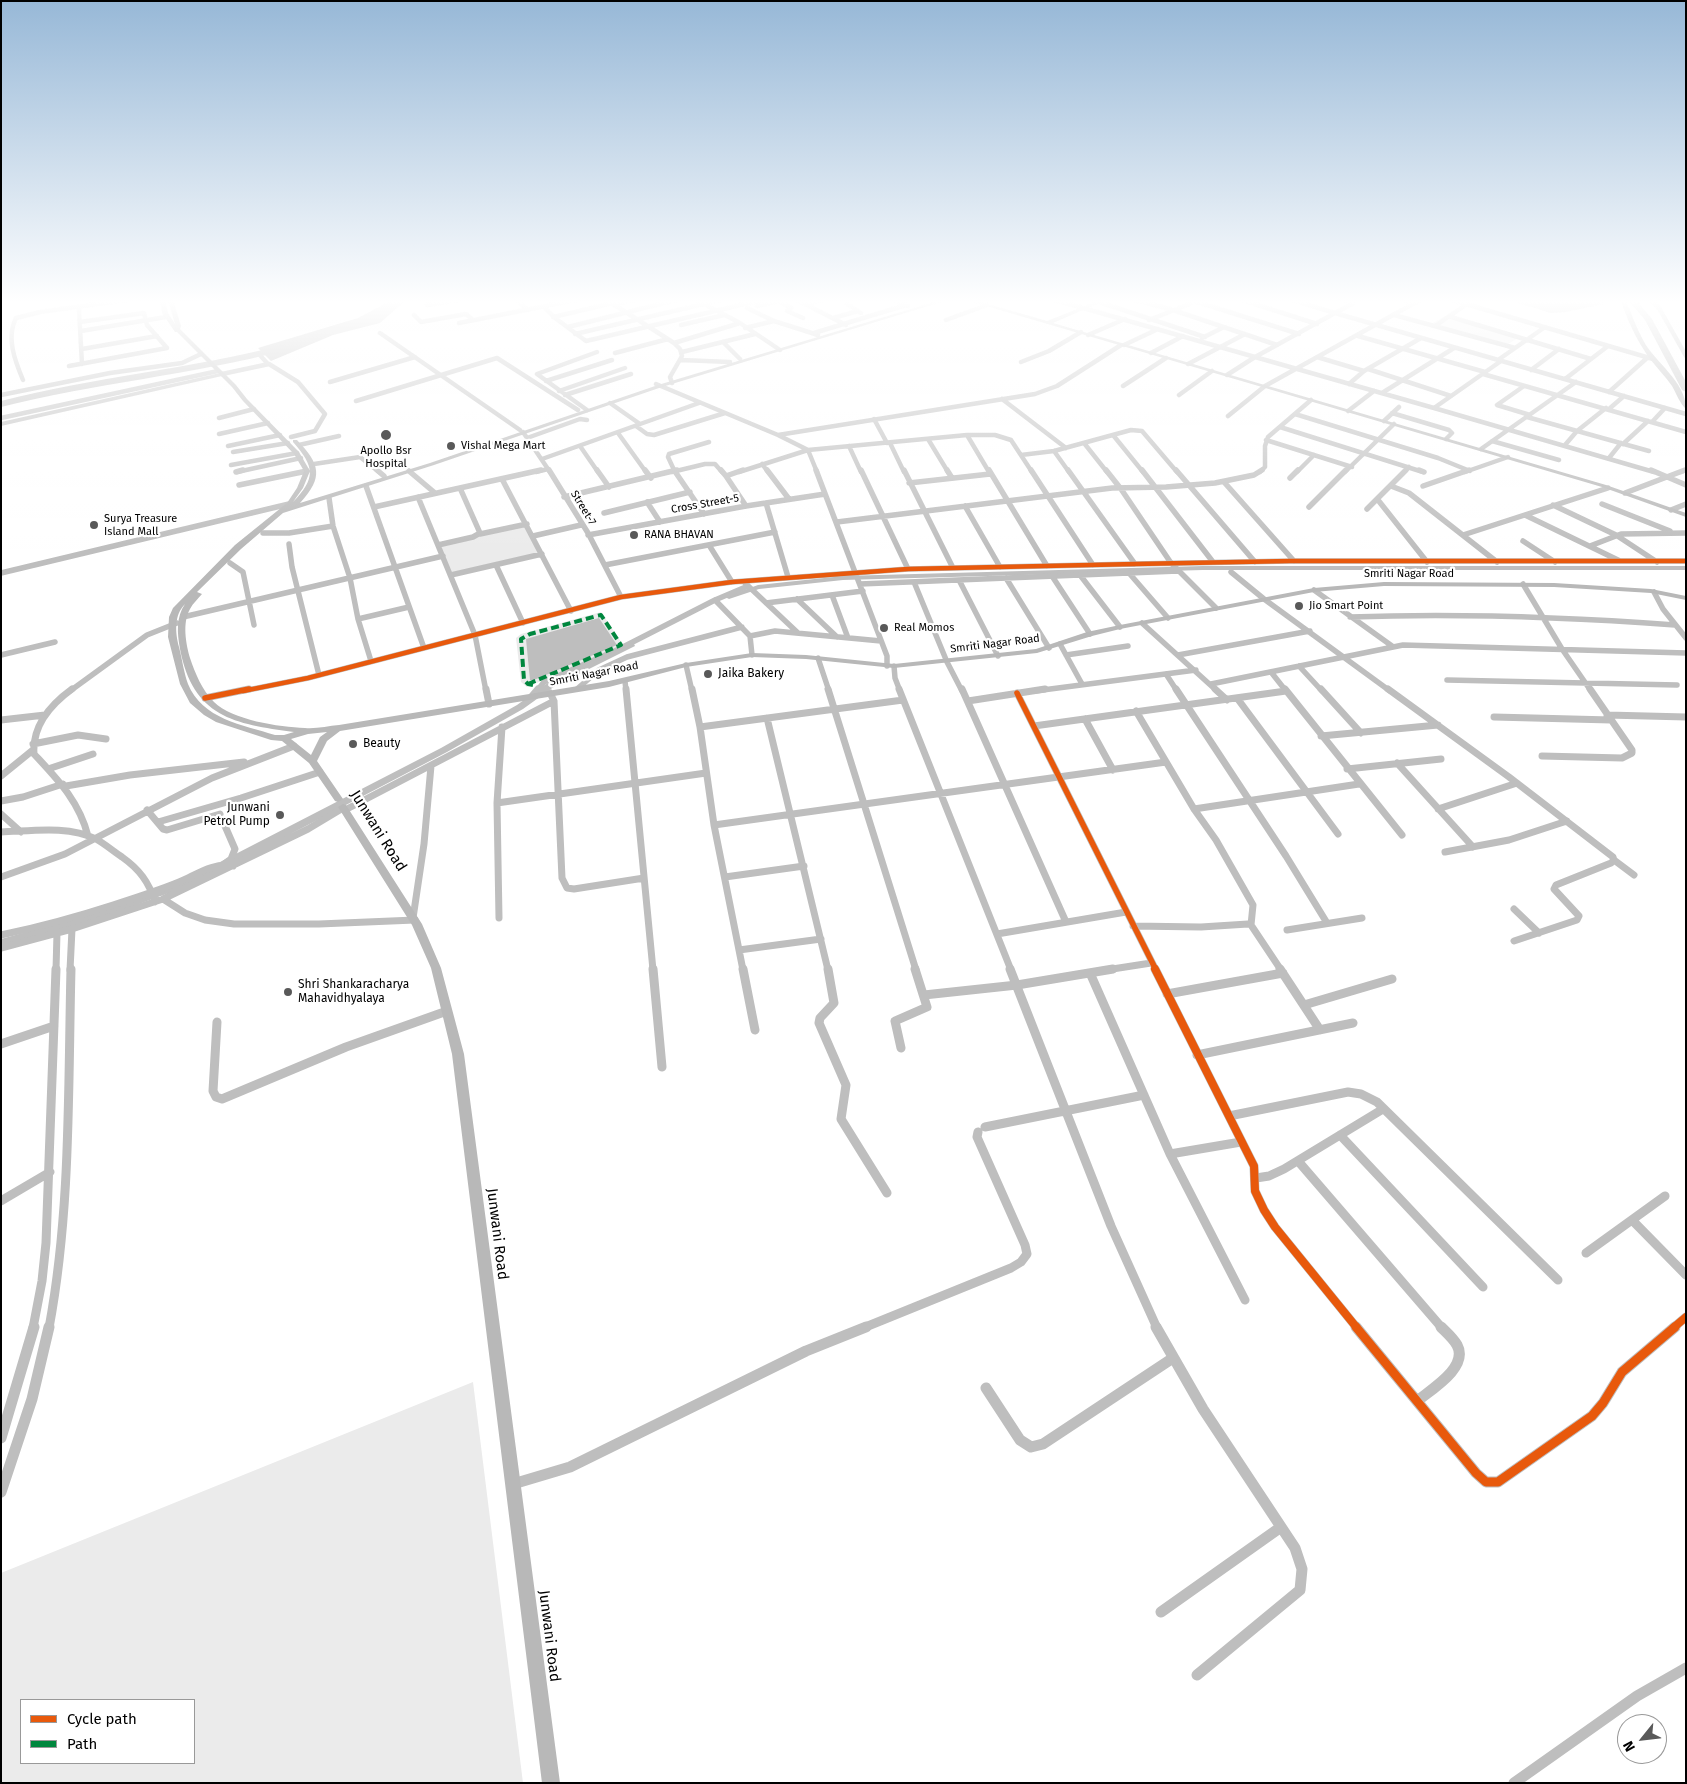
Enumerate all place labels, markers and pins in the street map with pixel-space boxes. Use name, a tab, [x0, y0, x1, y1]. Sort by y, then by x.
marker: Apollo Bsr Hospital	[379, 428, 393, 442]
place label: Vishal Mega Mart	[461, 439, 546, 453]
marker: Vishal Mega Mart	[445, 440, 457, 452]
place label: Apollo Bsr Hospital	[360, 444, 412, 470]
place label: Surya Treasure Island Mall	[104, 512, 177, 538]
marker: Surya Treasure Island Mall	[88, 519, 100, 531]
place label: RANA BHAVAN	[644, 528, 714, 542]
marker: RANA BHAVAN	[628, 529, 640, 541]
place label: Jio Smart Point	[1309, 599, 1383, 613]
marker: Jio Smart Point	[1293, 600, 1305, 612]
place label: Real Momos	[894, 621, 954, 635]
marker: Real Momos	[878, 622, 890, 634]
place label: Jaika Bakery	[718, 667, 784, 681]
marker: Jaika Bakery	[702, 668, 714, 680]
place label: Beauty	[363, 737, 400, 751]
marker: Beauty	[347, 738, 359, 750]
place label: Junwani Petrol Pump	[203, 801, 270, 829]
marker: Junwani Petrol Pump	[274, 809, 286, 821]
place label: Shri Shankaracharya Mahavidhyalaya	[298, 978, 409, 1006]
marker: Shri Shankaracharya Mahavidhyalaya	[282, 986, 294, 998]

